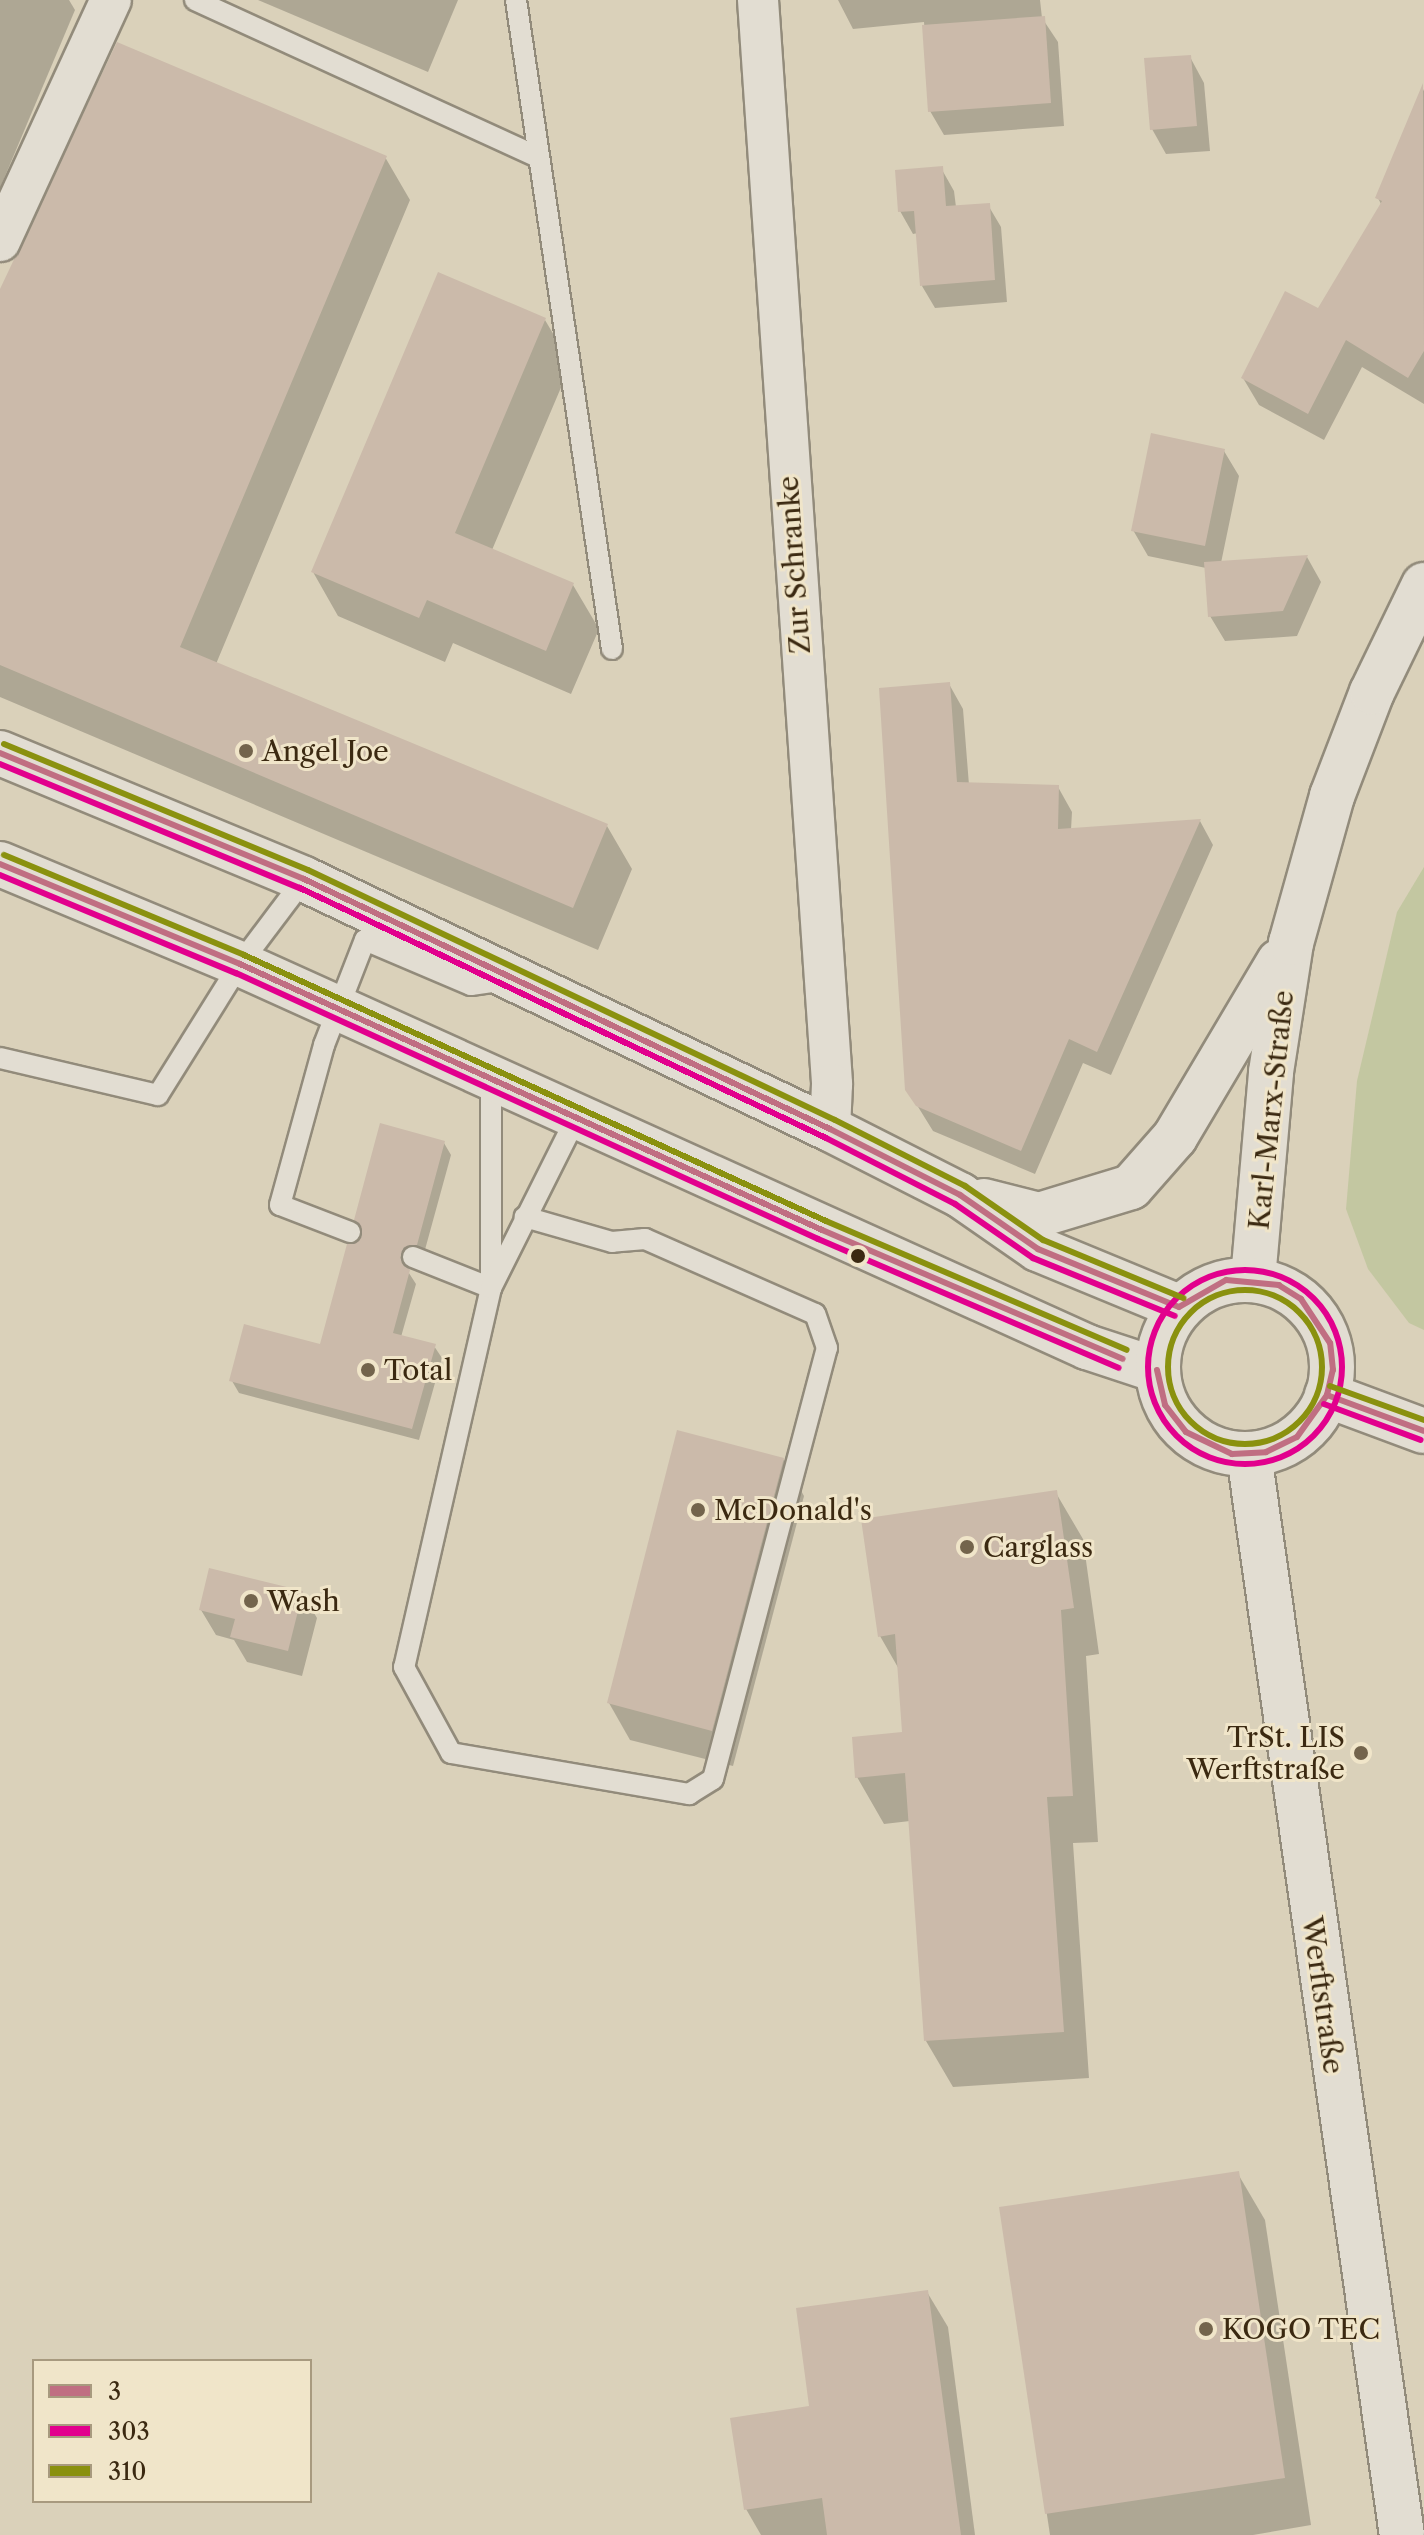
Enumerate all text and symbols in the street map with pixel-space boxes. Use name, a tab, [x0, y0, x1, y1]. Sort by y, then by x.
street label: Zur Schranke	[771, 475, 817, 655]
place label: Angel Joe	[262, 734, 389, 768]
marker: Angel Joe	[237, 742, 255, 760]
street label: Karl-Marx-Straße	[1242, 989, 1300, 1231]
unlabelled marker	[850, 1248, 866, 1264]
place label: Total	[384, 1353, 452, 1387]
marker: Total	[359, 1361, 377, 1379]
place label: McDonald's	[714, 1493, 872, 1527]
marker: McDonald's	[689, 1501, 707, 1519]
place label: Carglass	[983, 1530, 1093, 1564]
marker: Carglass	[958, 1538, 976, 1556]
place label: Wash	[267, 1584, 340, 1618]
marker: Wash	[242, 1592, 260, 1610]
place label: TrSt. LIS Werftstraße	[1186, 1720, 1345, 1786]
marker: TrSt. LIS Werftstraße	[1352, 1744, 1370, 1762]
street label: Werftstraße	[1295, 1914, 1351, 2076]
place label: KOGO TEC	[1222, 2312, 1381, 2346]
marker: KOGO TEC	[1197, 2320, 1215, 2338]
legend	[32, 2359, 312, 2503]
text: 3	[108, 2377, 121, 2406]
text: 303	[108, 2417, 150, 2446]
text: 310	[108, 2457, 147, 2486]

